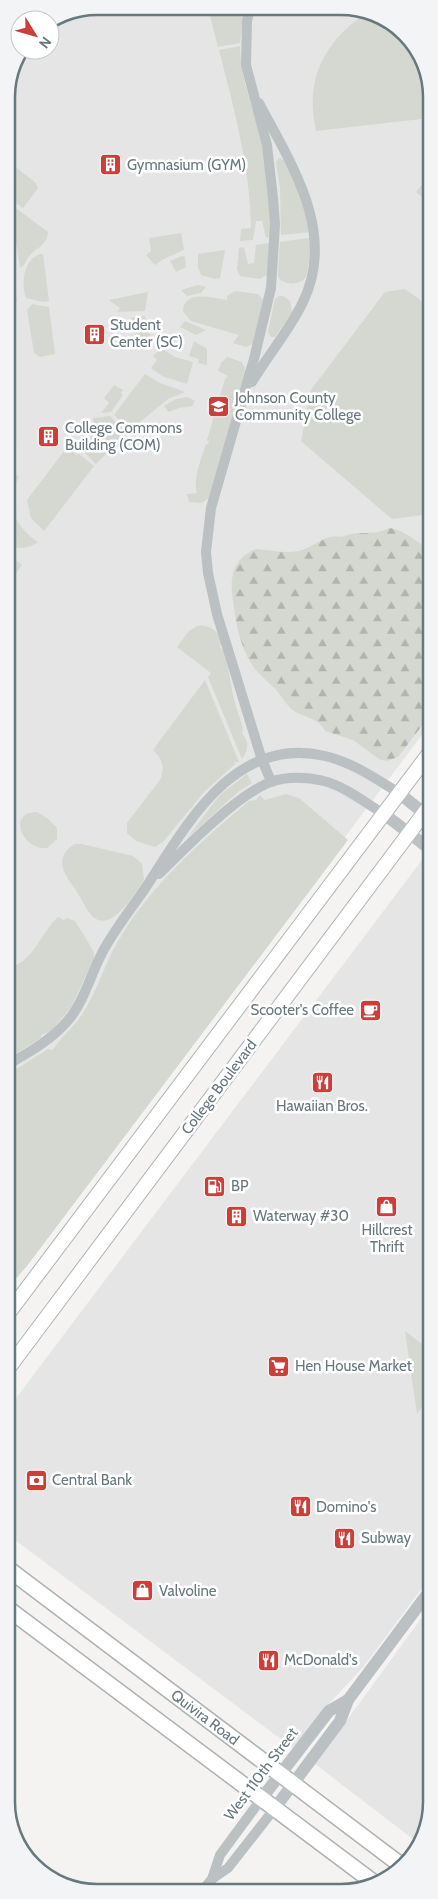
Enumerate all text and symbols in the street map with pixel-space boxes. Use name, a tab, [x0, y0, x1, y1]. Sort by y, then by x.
north arrow	[10, 10, 60, 60]
text: N	[35, 33, 56, 52]
building icon: Gymnasium (GYM)	[99, 153, 123, 177]
place label: Gymnasium (GYM)	[127, 156, 246, 174]
place label: Student Center (SC)	[110, 316, 183, 351]
building icon: Student Center (SC)	[82, 322, 106, 346]
place label: Johnson County Community College	[234, 389, 361, 424]
school or university icon: Johnson County Community College	[207, 395, 231, 419]
place label: College Commons Building (COM)	[65, 419, 182, 454]
building icon: College Commons Building (COM)	[37, 425, 61, 449]
cafe icon: Scooter's Coffee	[358, 998, 382, 1022]
place label: Scooter's Coffee	[250, 1001, 354, 1019]
street label: College Boulevard	[178, 1036, 260, 1138]
restaurant icon: Hawaiian Bros.	[310, 1071, 334, 1095]
place label: Hawaiian Bros.	[276, 1097, 368, 1115]
fuel station icon: BP	[203, 1174, 227, 1198]
place label: BP	[231, 1177, 249, 1195]
shop icon: Hillcrest Thrift	[375, 1195, 399, 1219]
building icon: Waterway #30	[225, 1204, 249, 1228]
place label: Waterway #30	[253, 1207, 349, 1225]
place label: Hillcrest Thrift	[362, 1221, 412, 1256]
supermarket icon: Hen House Market	[267, 1354, 291, 1378]
place label: Hen House Market	[295, 1357, 412, 1375]
bank icon: Central Bank	[24, 1468, 48, 1492]
place label: Central Bank	[52, 1471, 132, 1489]
restaurant icon: Domino's	[288, 1495, 312, 1519]
place label: Domino's	[316, 1498, 376, 1516]
restaurant icon: Subway	[333, 1526, 357, 1550]
place label: Subway	[361, 1529, 411, 1547]
shop icon: Valvoline	[131, 1579, 155, 1603]
place label: Valvoline	[159, 1582, 217, 1600]
restaurant icon: McDonald's	[256, 1648, 280, 1672]
place label: McDonald's	[284, 1651, 358, 1669]
street label: Quivira Road	[167, 1686, 243, 1749]
street label: West 110th Street	[220, 1724, 302, 1824]

